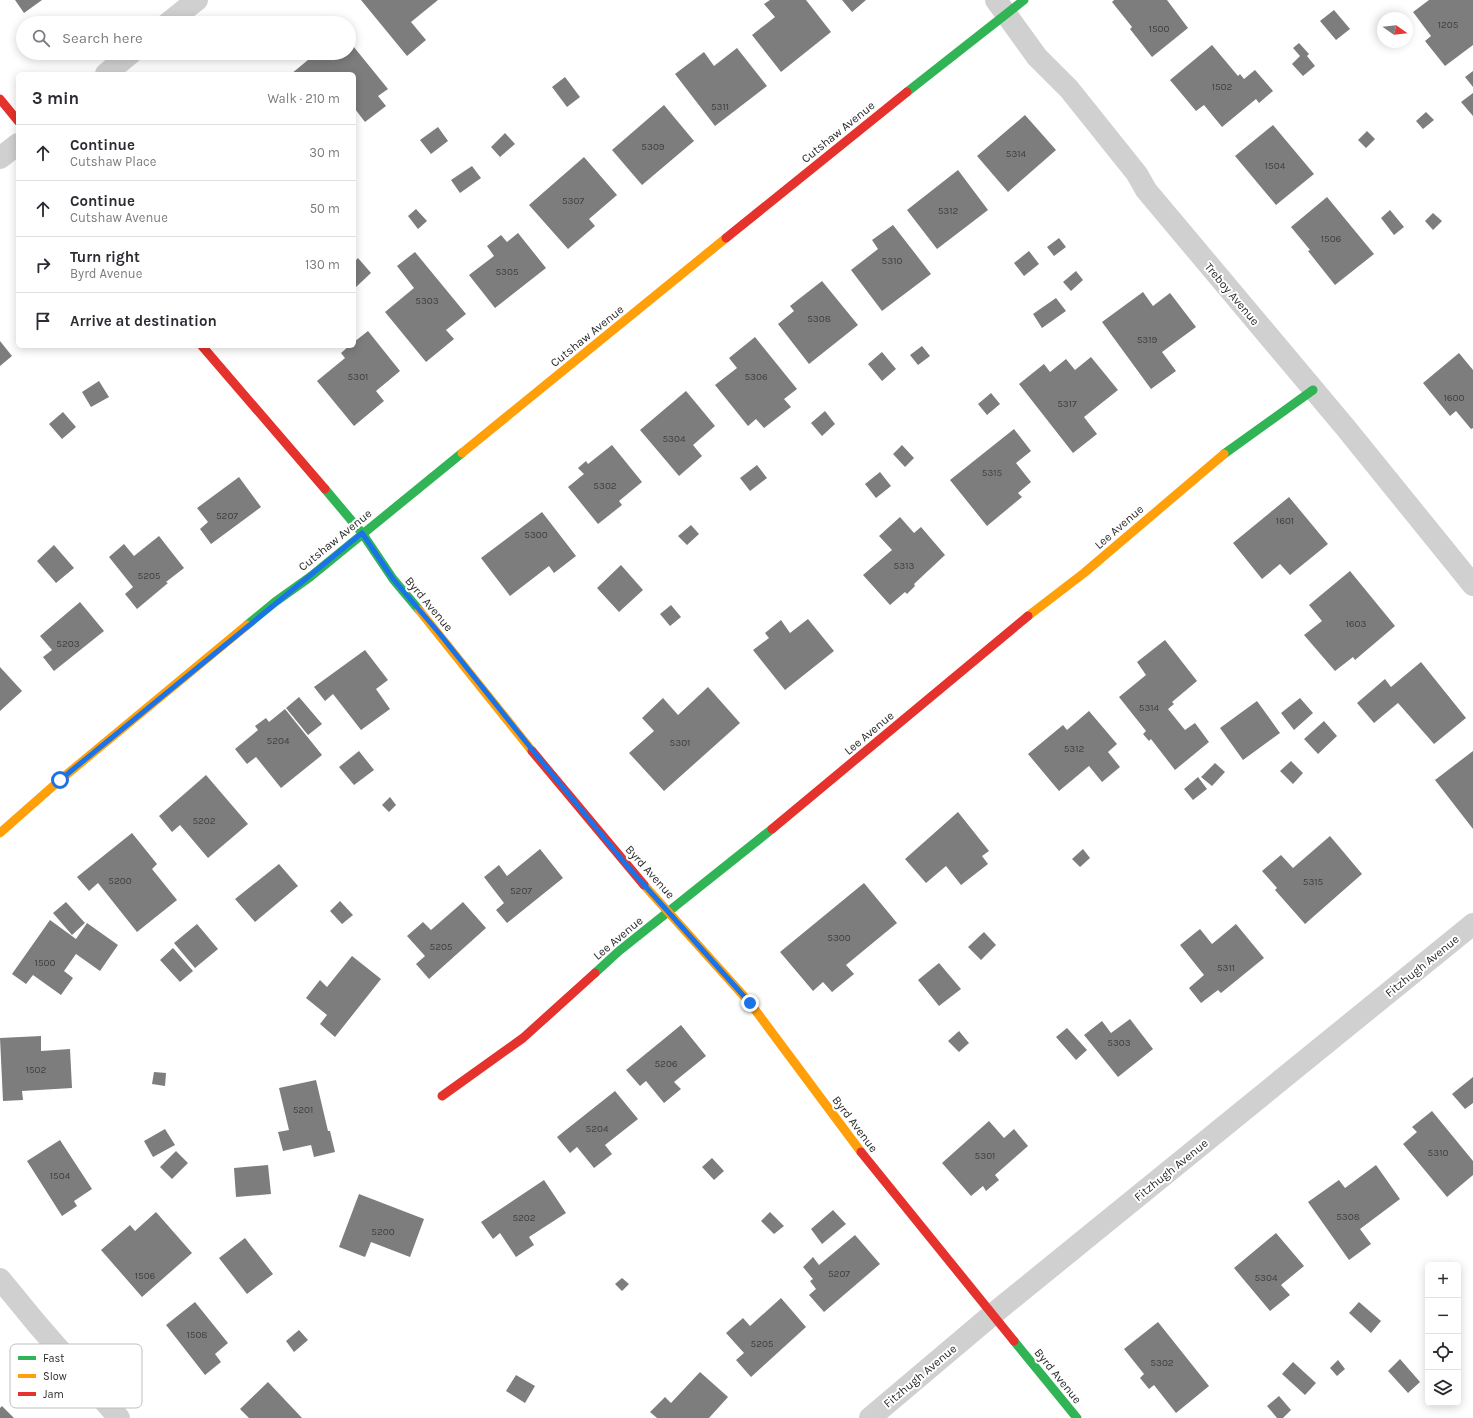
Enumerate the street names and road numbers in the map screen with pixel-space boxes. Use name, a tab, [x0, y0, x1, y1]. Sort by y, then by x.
street label: Cutshaw Avenue	[798, 98, 878, 166]
street label: Treboy Avenue	[1202, 260, 1262, 328]
street label: Cutshaw Avenue	[547, 302, 627, 370]
street label: Lee Avenue	[1092, 502, 1146, 552]
street label: Cutshaw Avenue	[295, 506, 375, 574]
street label: Byrd Avenue	[402, 574, 456, 634]
street label: Lee Avenue	[841, 708, 897, 758]
street label: Byrd Avenue	[622, 842, 678, 902]
street label: Lee Avenue	[590, 913, 646, 963]
street label: Fitzhugh Avenue	[1382, 932, 1462, 1000]
street label: Byrd Avenue	[829, 1093, 881, 1155]
street label: Fitzhugh Avenue	[1131, 1136, 1211, 1204]
street label: Fitzhugh Avenue	[881, 1341, 959, 1411]
street label: Byrd Avenue	[1032, 1346, 1084, 1406]

